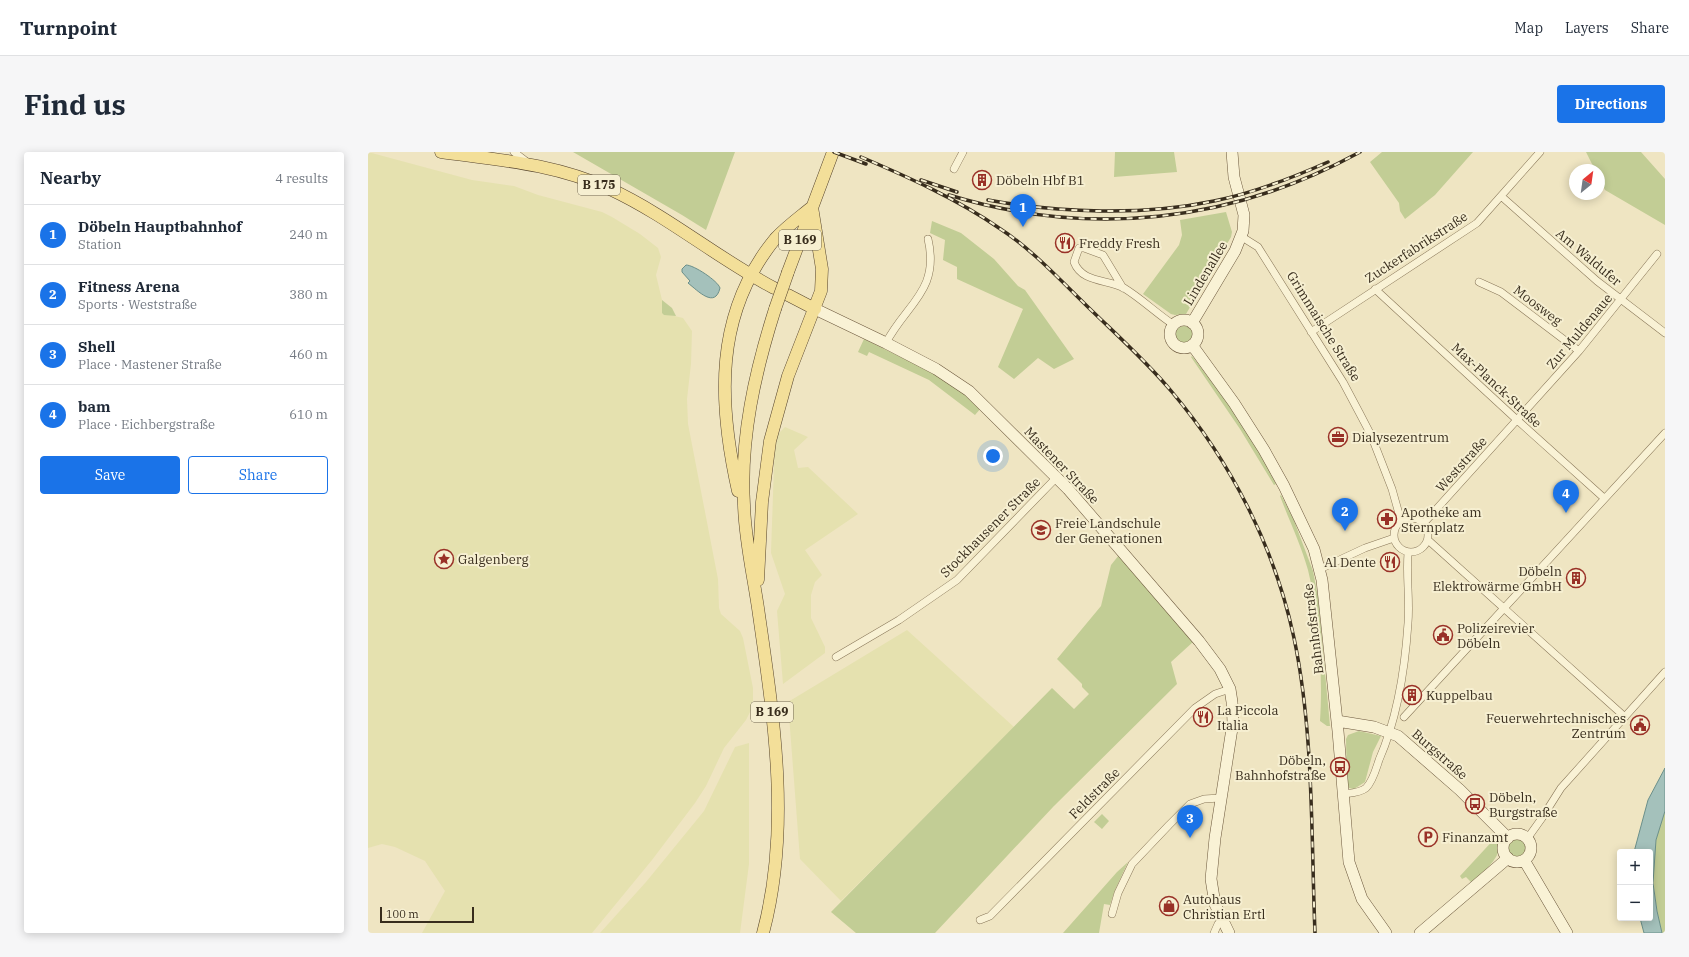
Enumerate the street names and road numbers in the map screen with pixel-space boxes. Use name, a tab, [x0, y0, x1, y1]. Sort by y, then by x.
road number: B 175	[578, 175, 620, 195]
street label: Zuckerfabrikstraße	[1362, 208, 1471, 287]
street label: Am Waldufer	[1553, 225, 1625, 290]
road number: B 169	[779, 230, 821, 250]
street label: Lindenallee	[1180, 238, 1231, 309]
street label: Grimmaische Straße	[1283, 268, 1364, 385]
street label: Moosweg	[1510, 282, 1565, 329]
street label: Zur Muldenaue	[1543, 290, 1616, 373]
street label: Max-Planck-Straße	[1448, 339, 1545, 431]
street label: Mastener Straße	[1021, 423, 1103, 507]
street label: Weststraße	[1432, 433, 1491, 496]
street label: Stockhausener Straße	[937, 474, 1044, 581]
street label: Bahnhofstraße	[1300, 583, 1327, 675]
road number: B 169	[751, 702, 793, 722]
street label: Burgstraße	[1408, 726, 1471, 783]
street label: Feldstraße	[1065, 764, 1124, 822]

